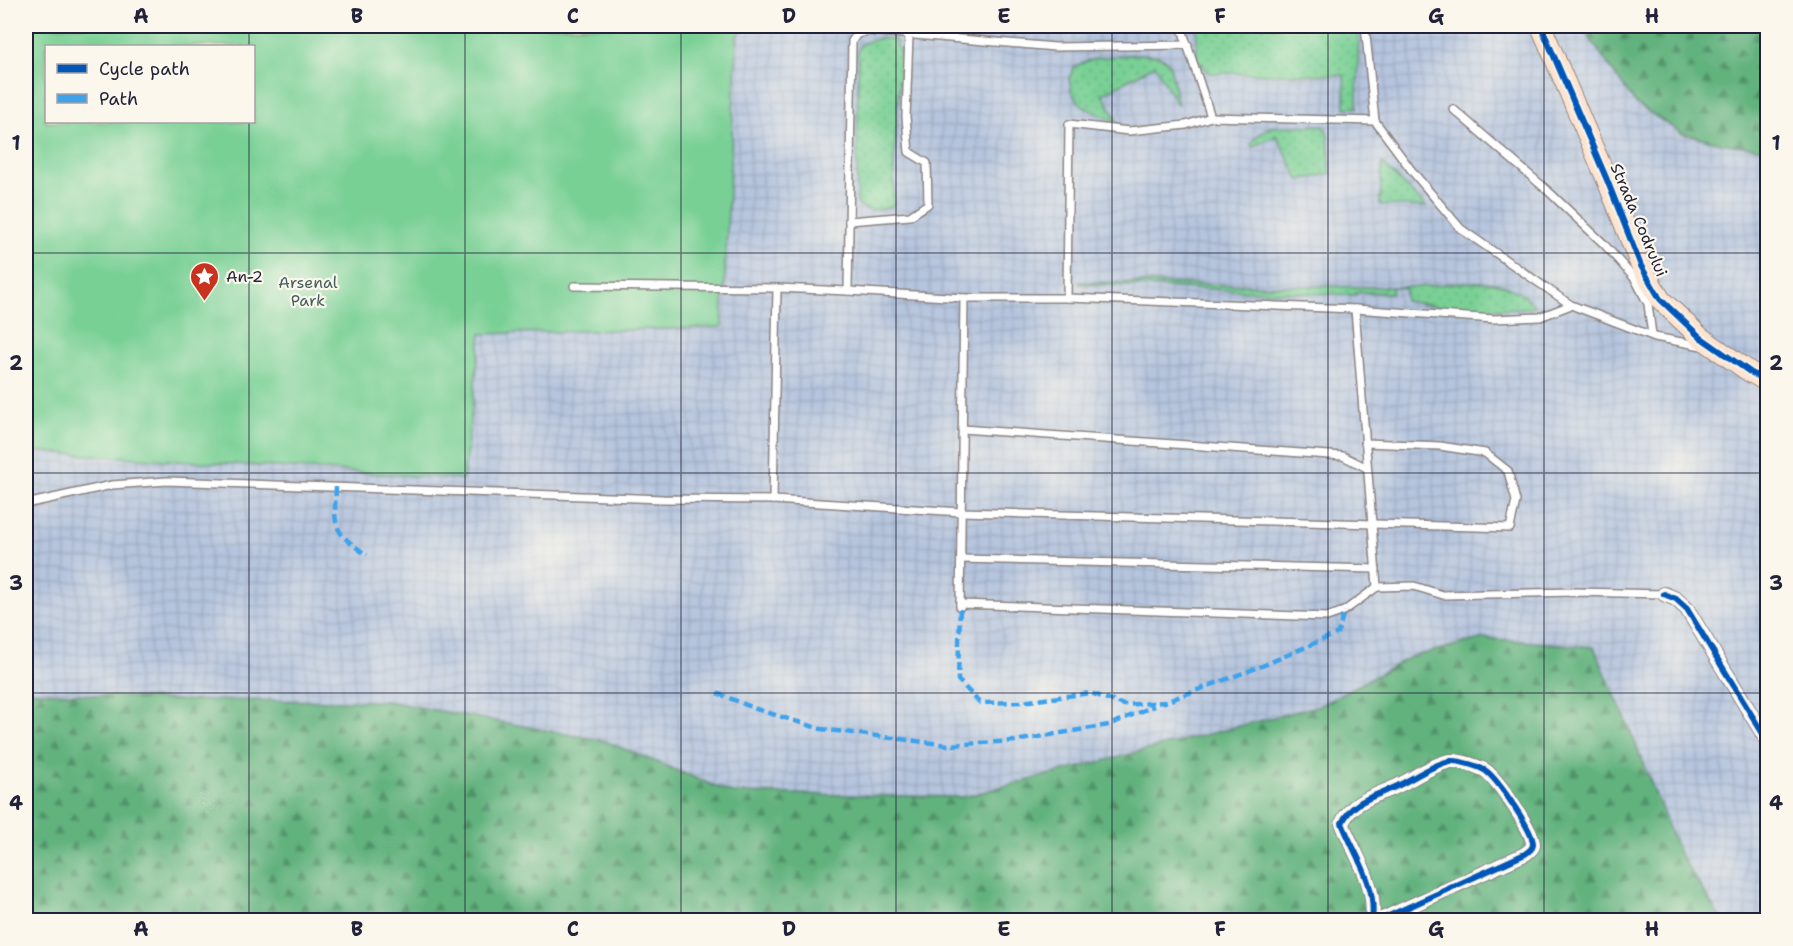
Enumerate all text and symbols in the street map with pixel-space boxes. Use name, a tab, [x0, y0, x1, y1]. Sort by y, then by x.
text: A	[133, 3, 149, 29]
text: B	[351, 3, 363, 29]
text: C	[567, 3, 579, 29]
text: D	[782, 3, 796, 29]
text: E	[997, 3, 1011, 29]
text: F	[1214, 3, 1226, 29]
text: G	[1428, 3, 1444, 29]
text: H	[1645, 3, 1659, 29]
legend	[45, 45, 255, 123]
text: Cycle path	[99, 57, 190, 81]
text: Path	[99, 87, 138, 111]
text: 1	[11, 130, 21, 156]
text: 1	[1771, 130, 1781, 156]
street label: Strada Codrului	[1606, 160, 1672, 280]
place icon: An-2	[189, 260, 221, 302]
place label: An-2	[226, 266, 263, 287]
park label: Arsenal Park	[278, 272, 338, 311]
text: 2	[9, 350, 23, 376]
text: 2	[1769, 350, 1783, 376]
text: 3	[9, 570, 23, 596]
text: 3	[1769, 570, 1783, 596]
text: 4	[9, 790, 23, 816]
text: 4	[1769, 790, 1783, 816]
text: A	[133, 916, 149, 942]
text: B	[351, 916, 363, 942]
text: C	[567, 916, 579, 942]
text: D	[782, 916, 796, 942]
text: E	[997, 916, 1011, 942]
text: F	[1214, 916, 1226, 942]
text: G	[1428, 916, 1444, 942]
text: H	[1645, 916, 1659, 942]

